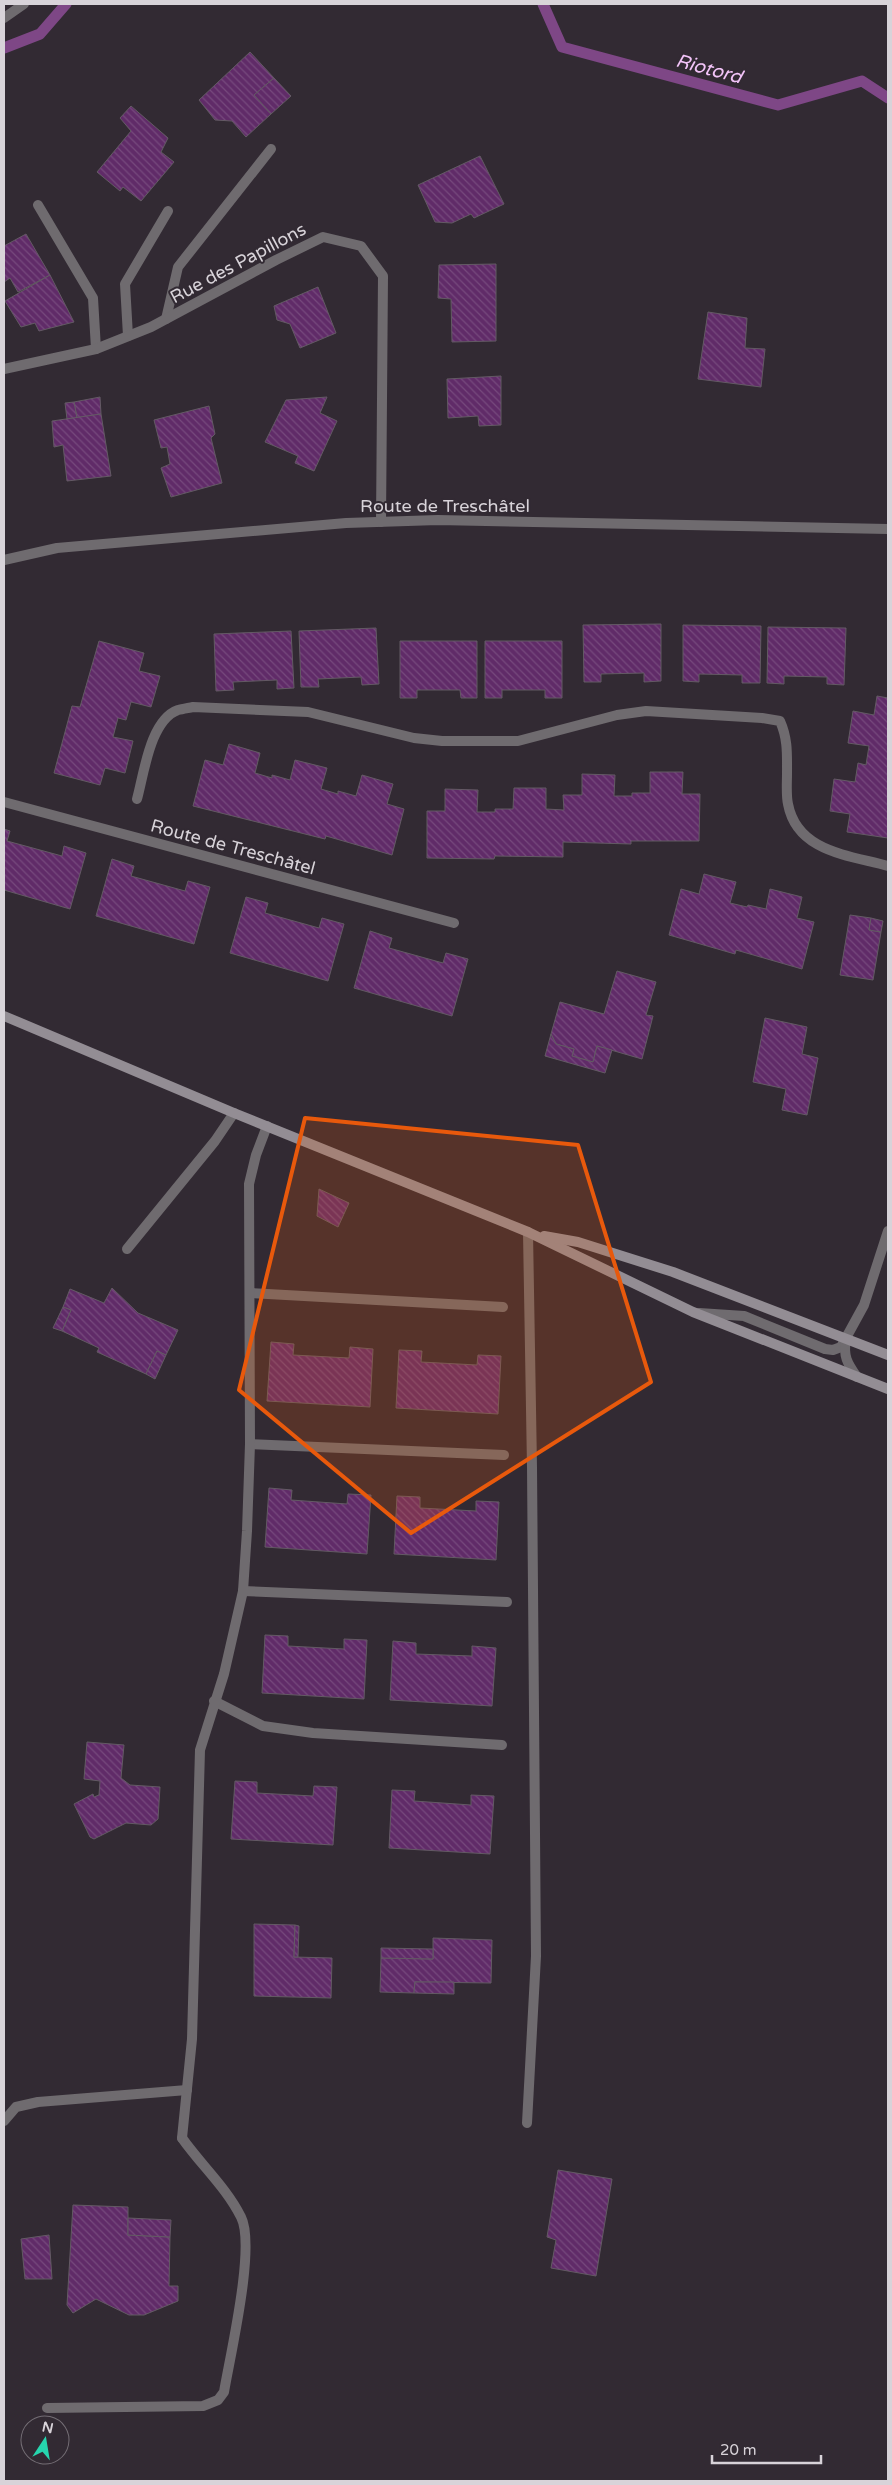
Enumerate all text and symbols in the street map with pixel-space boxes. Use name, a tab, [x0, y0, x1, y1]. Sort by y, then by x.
water label: Riotord	[673, 50, 746, 89]
street label: Rue des Papillons	[166, 218, 310, 308]
street label: Route de Treschâtel	[360, 495, 530, 517]
street label: Route de Treschâtel	[148, 814, 318, 880]
north arrow	[20, 2415, 70, 2465]
text: N	[40, 2418, 55, 2437]
scale bar	[712, 2432, 821, 2464]
text: 20 m	[720, 2441, 757, 2459]

